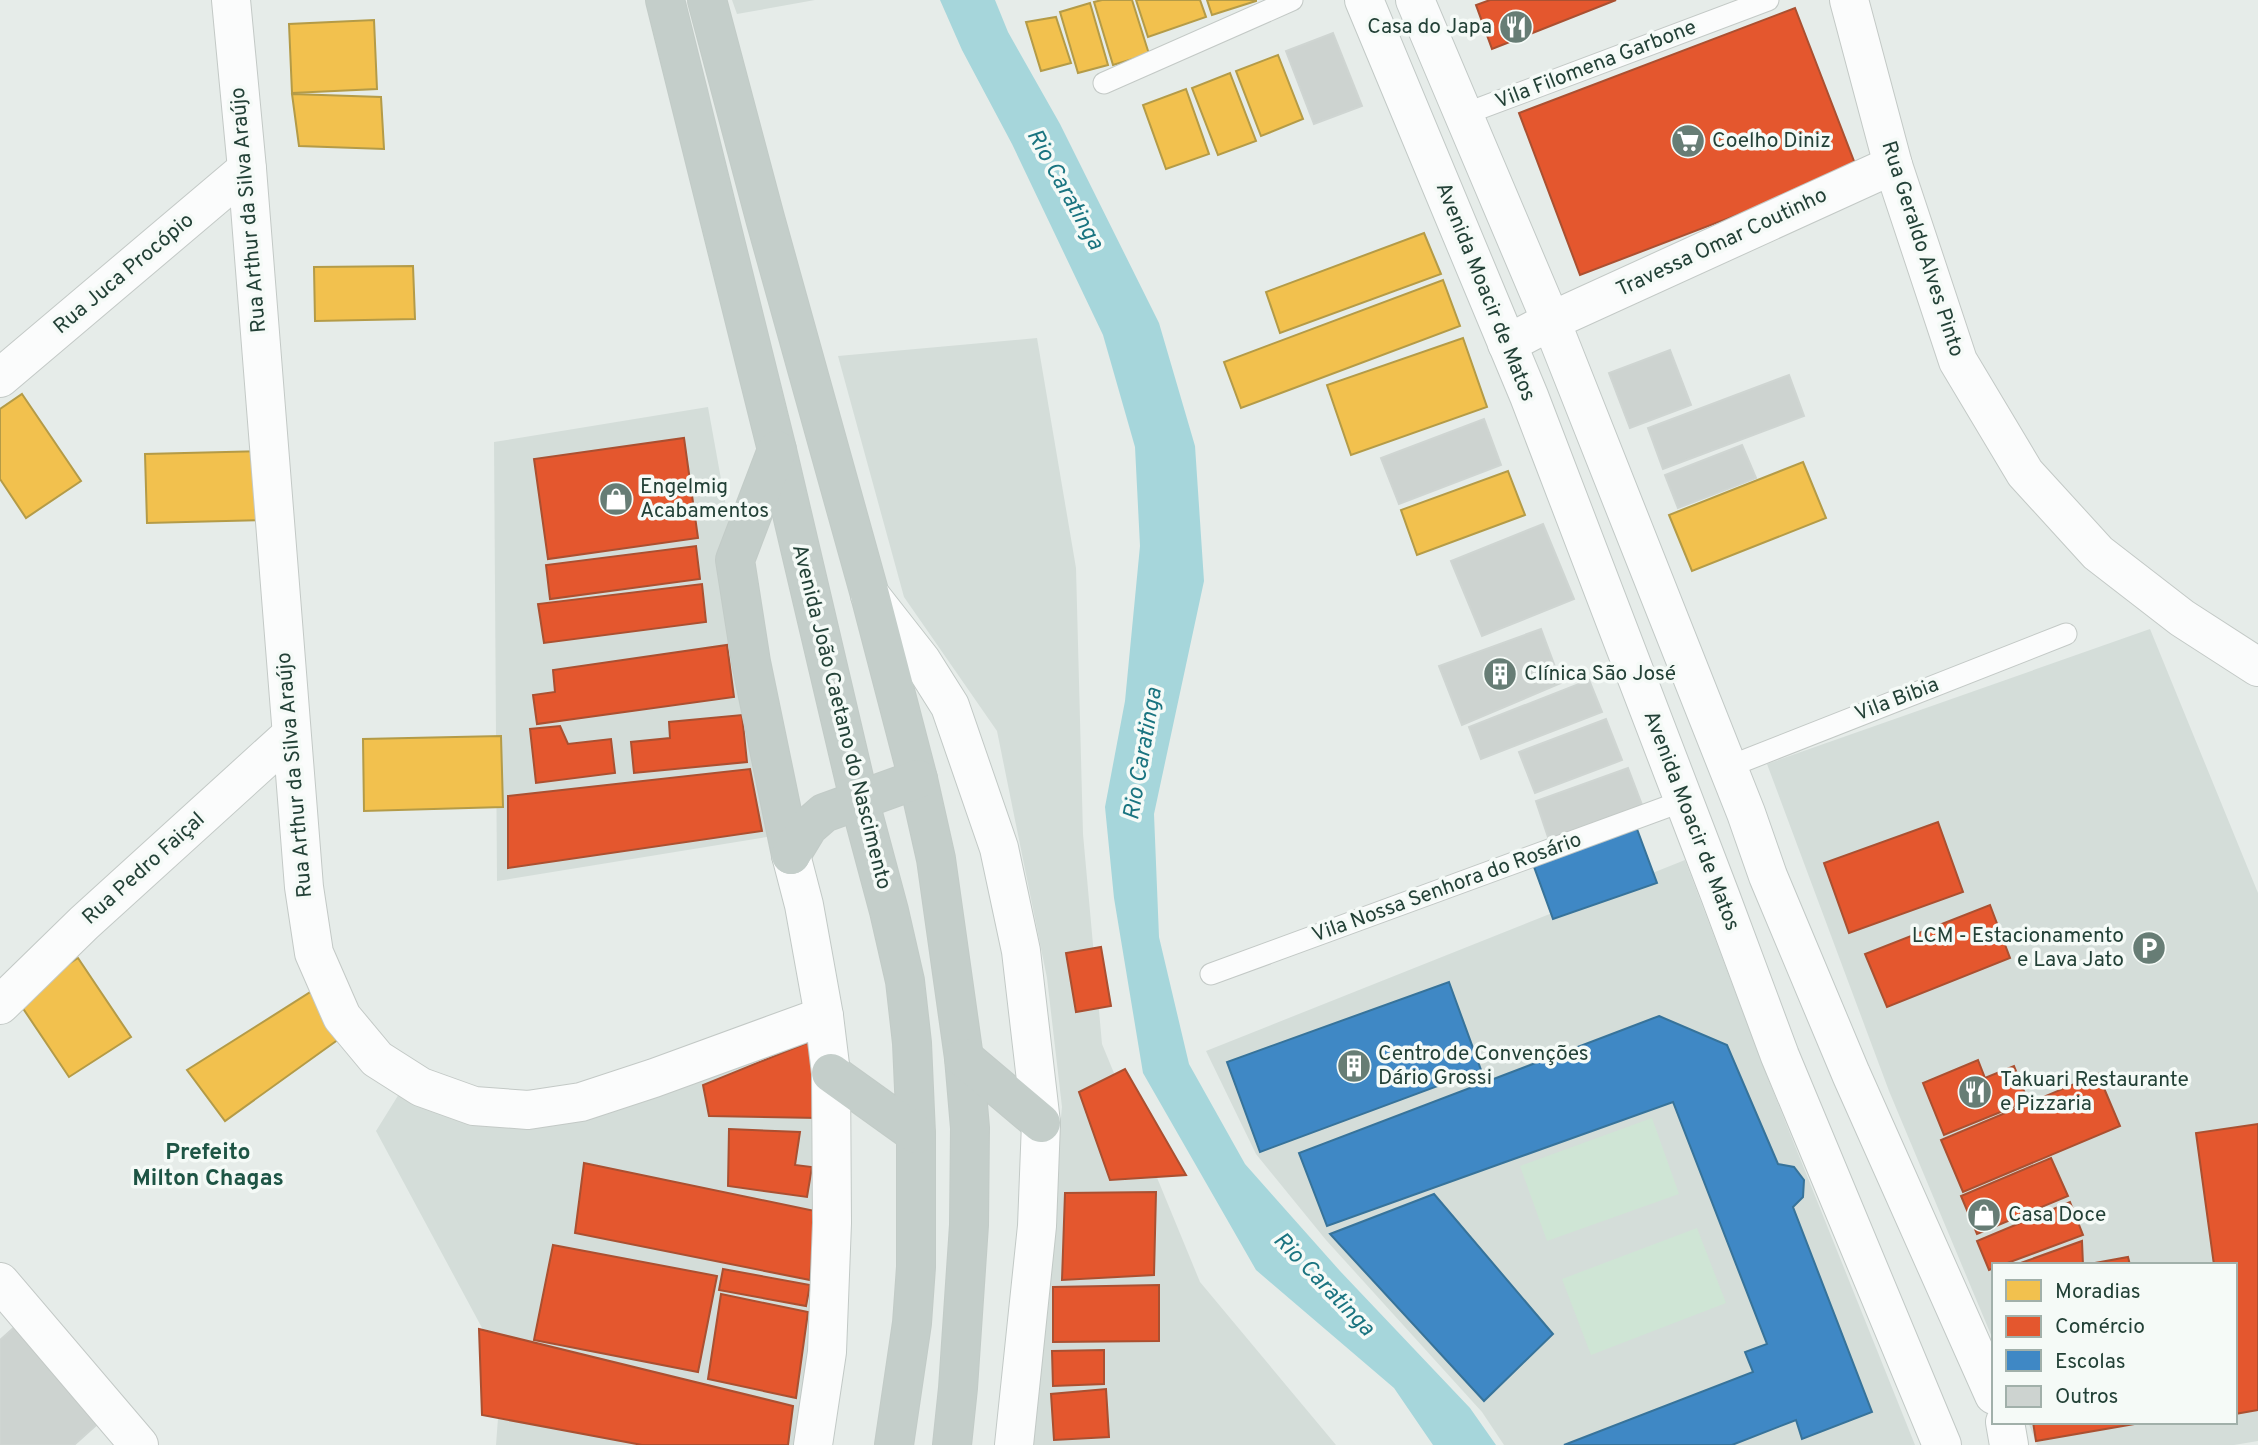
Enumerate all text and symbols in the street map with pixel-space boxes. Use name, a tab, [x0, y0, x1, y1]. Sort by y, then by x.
restaurant icon: Casa do Japa	[1497, 8, 1535, 46]
place label: Casa do Japa	[1367, 14, 1492, 41]
street label: Vila Filomena Garbone	[1492, 14, 1700, 116]
street label: Rua Arthur da Silva Araújo	[225, 86, 273, 334]
supermarket icon: Coelho Diniz	[1669, 122, 1707, 160]
water label: Rio Caratinga	[1019, 124, 1109, 256]
place label: Coelho Diniz	[1712, 128, 1831, 155]
street label: Rua Geraldo Alves Pinto	[1874, 138, 1970, 360]
street label: Avenida Moacir de Matos	[1429, 179, 1541, 405]
street label: Travessa Omar Coutinho	[1612, 182, 1832, 304]
street label: Rua Juca Procópio	[48, 207, 200, 341]
place label: Engelmig Acabamentos	[640, 474, 769, 525]
shop icon: Engelmig Acabamentos	[597, 480, 635, 518]
street label: Avenida João Caetano do Nascimento	[785, 542, 897, 892]
street label: Rua Arthur da Silva Araújo	[271, 651, 319, 899]
building icon: Clínica São José	[1481, 655, 1519, 693]
place label: Clínica São José	[1524, 661, 1676, 688]
street label: Vila Bibia	[1851, 672, 1943, 728]
water label: Rio Caratinga	[1118, 685, 1170, 822]
street label: Avenida Moacir de Matos	[1637, 707, 1745, 935]
street label: Rua Pedro Faiçal	[77, 807, 211, 931]
street label: Vila Nossa Senhora do Rosário	[1309, 827, 1585, 949]
place label: LCM - Estacionamento e Lava Jato	[1912, 923, 2124, 974]
parking icon: LCM - Estacionamento e Lava Jato	[2130, 929, 2168, 967]
place label: Centro de Convenções Dário Grossi	[1378, 1041, 1589, 1092]
building icon: Centro de Convenções Dário Grossi	[1335, 1047, 1373, 1085]
place label: Takuari Restaurante e Pizzaria	[2000, 1067, 2189, 1118]
restaurant icon: Takuari Restaurante e Pizzaria	[1956, 1073, 1994, 1111]
district label: Prefeito Milton Chagas	[132, 1139, 284, 1194]
shop icon: Casa Doce	[1965, 1196, 2003, 1234]
place label: Casa Doce	[2008, 1202, 2106, 1229]
water label: Rio Caratinga	[1266, 1227, 1380, 1343]
legend	[1992, 1263, 2237, 1424]
text: Moradias	[2055, 1279, 2141, 1306]
text: Comércio	[2055, 1314, 2145, 1341]
text: Escolas	[2055, 1349, 2126, 1376]
text: Outros	[2055, 1384, 2118, 1411]

